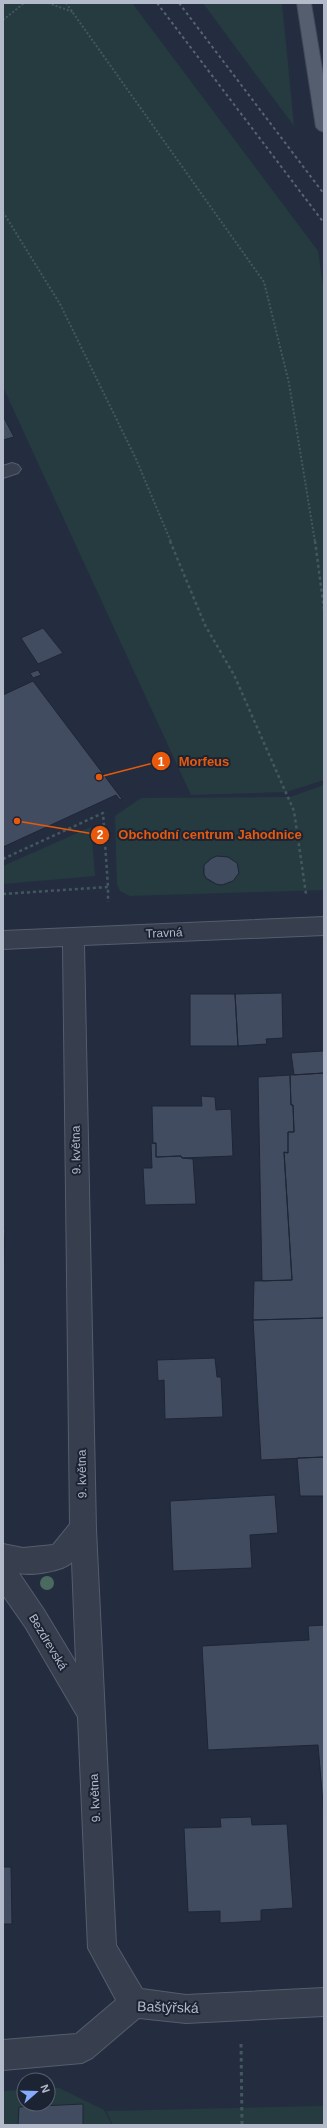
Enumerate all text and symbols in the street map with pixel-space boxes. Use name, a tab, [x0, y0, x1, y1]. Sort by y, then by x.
callout: Morfeus	[151, 749, 238, 774]
text: Morfeus	[179, 754, 229, 769]
text: 1	[158, 755, 165, 769]
callout: Obchodní centrum Jahodnice	[90, 822, 310, 847]
text: Obchodní centrum Jahodnice	[118, 827, 302, 842]
text: 2	[97, 828, 104, 842]
street label: Travná	[145, 925, 183, 941]
street label: 9. května	[69, 1125, 83, 1174]
street label: 9. května	[75, 1449, 89, 1498]
street label: Bezdrevská	[26, 1612, 70, 1673]
street label: 9. května	[87, 1773, 103, 1823]
street label: Baštýřská	[137, 1998, 199, 2016]
north arrow	[16, 2072, 56, 2112]
text: N	[38, 2083, 52, 2094]

